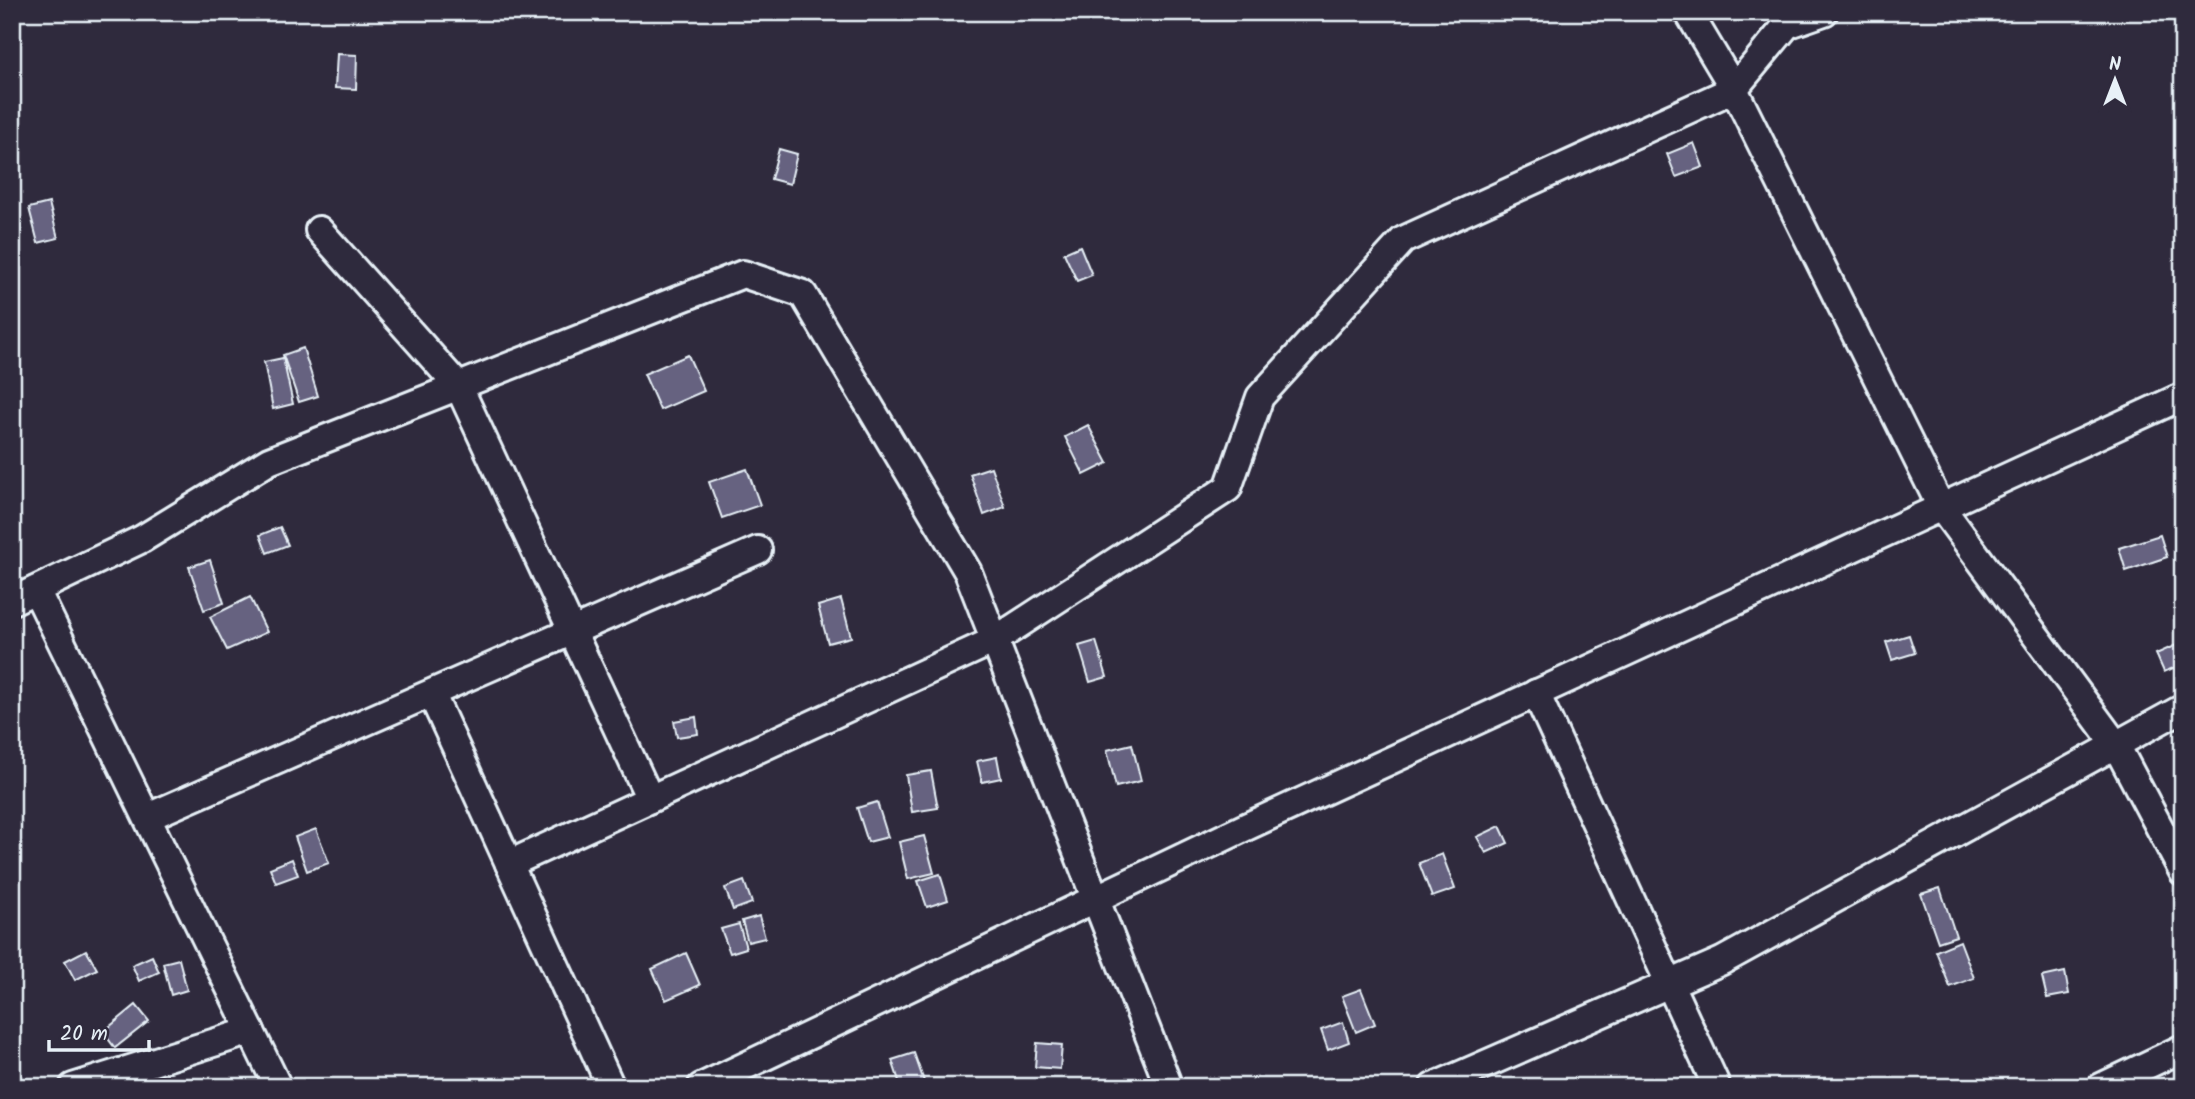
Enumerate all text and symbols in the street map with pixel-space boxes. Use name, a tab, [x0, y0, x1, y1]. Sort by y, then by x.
north arrow	[2080, 46, 2150, 116]
text: N	[2109, 50, 2121, 80]
scale bar	[49, 1008, 149, 1052]
text: 20 m	[60, 1018, 108, 1051]

